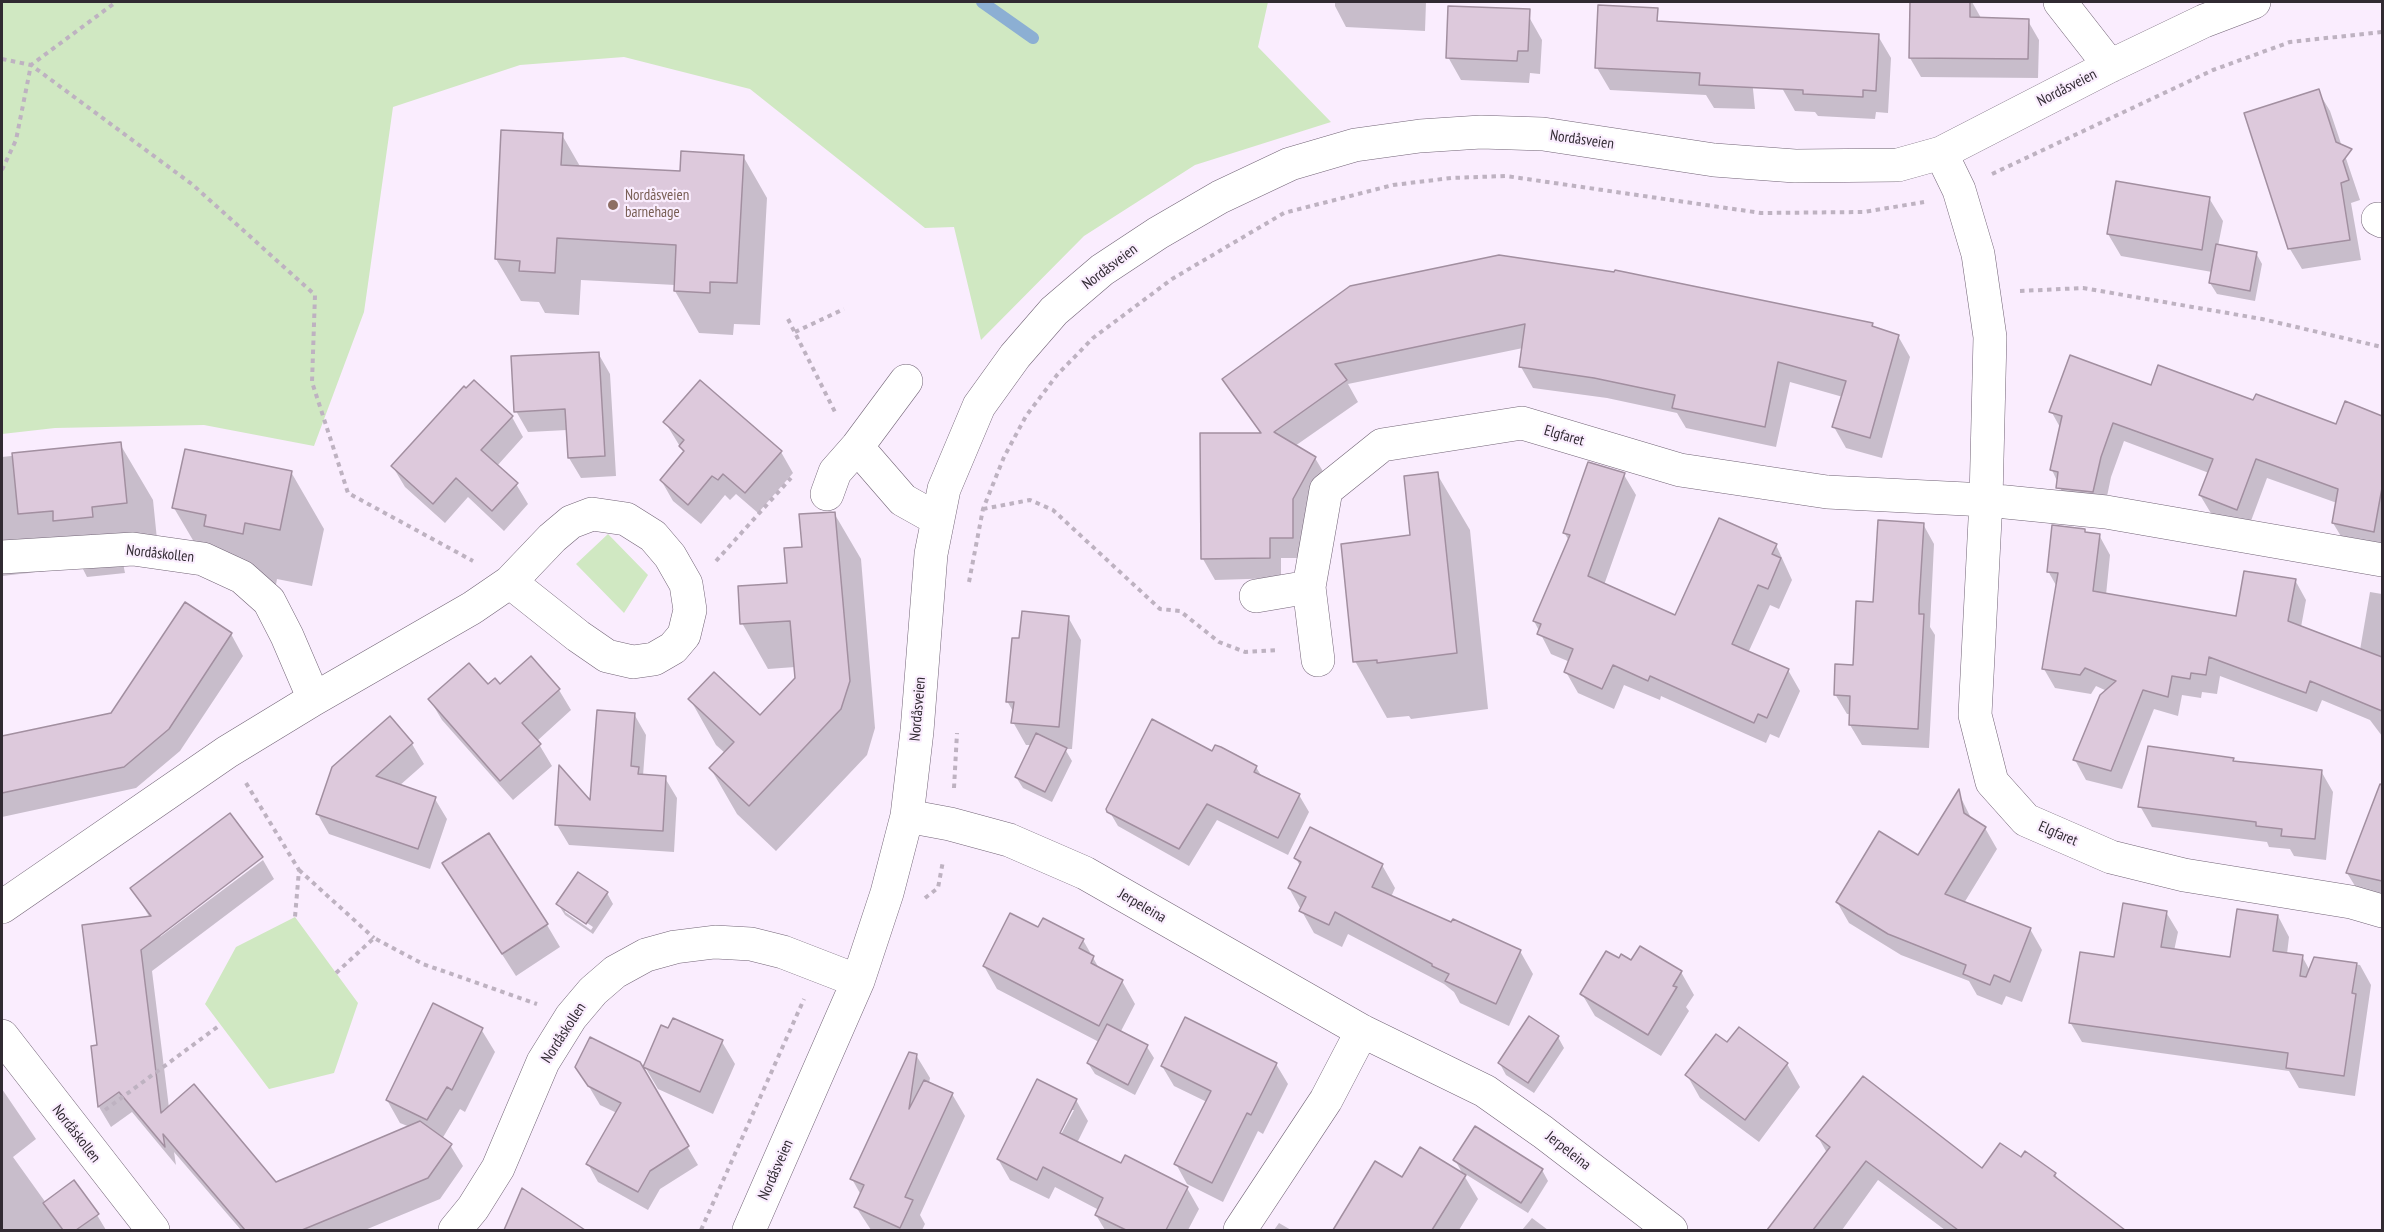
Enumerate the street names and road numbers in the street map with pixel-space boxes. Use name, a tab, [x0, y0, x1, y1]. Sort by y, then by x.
street label: Nordåsveien	[2034, 65, 2100, 111]
street label: Nordåsveien	[1549, 127, 1615, 153]
street label: Nordåsveien	[1079, 240, 1141, 294]
street label: Elgfaret	[1542, 422, 1586, 450]
street label: Nordåskollen	[125, 541, 195, 567]
street label: Nordåsveien	[906, 676, 930, 742]
street label: Elgfaret	[2036, 818, 2080, 850]
street label: Jerpeleina	[1115, 885, 1169, 927]
street label: Nordåskollen	[538, 1000, 590, 1066]
street label: Nordåskollen	[48, 1102, 104, 1166]
street label: Jerpeleina	[1542, 1128, 1594, 1174]
street label: Nordåsveien	[755, 1137, 797, 1203]

